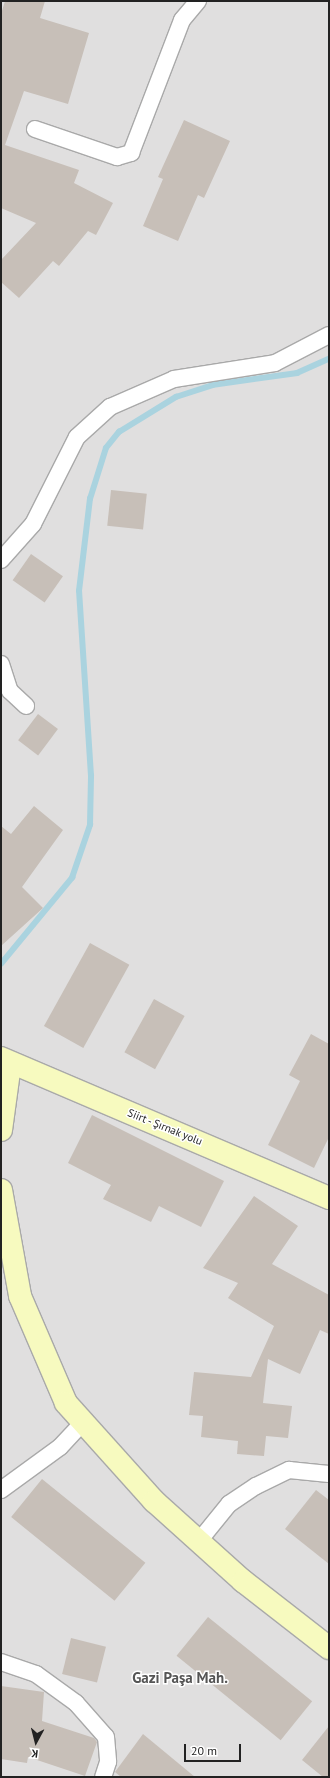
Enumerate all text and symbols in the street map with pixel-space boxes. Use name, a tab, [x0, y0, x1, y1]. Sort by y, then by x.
street label: Siirt - Şırnak yolu	[125, 1106, 205, 1148]
district label: Gazi Paşa Mah.	[132, 1669, 228, 1687]
north arrow	[16, 1722, 56, 1762]
scale bar	[186, 1736, 243, 1762]
text: 20 m	[191, 1743, 217, 1758]
text: K	[30, 1747, 39, 1761]

